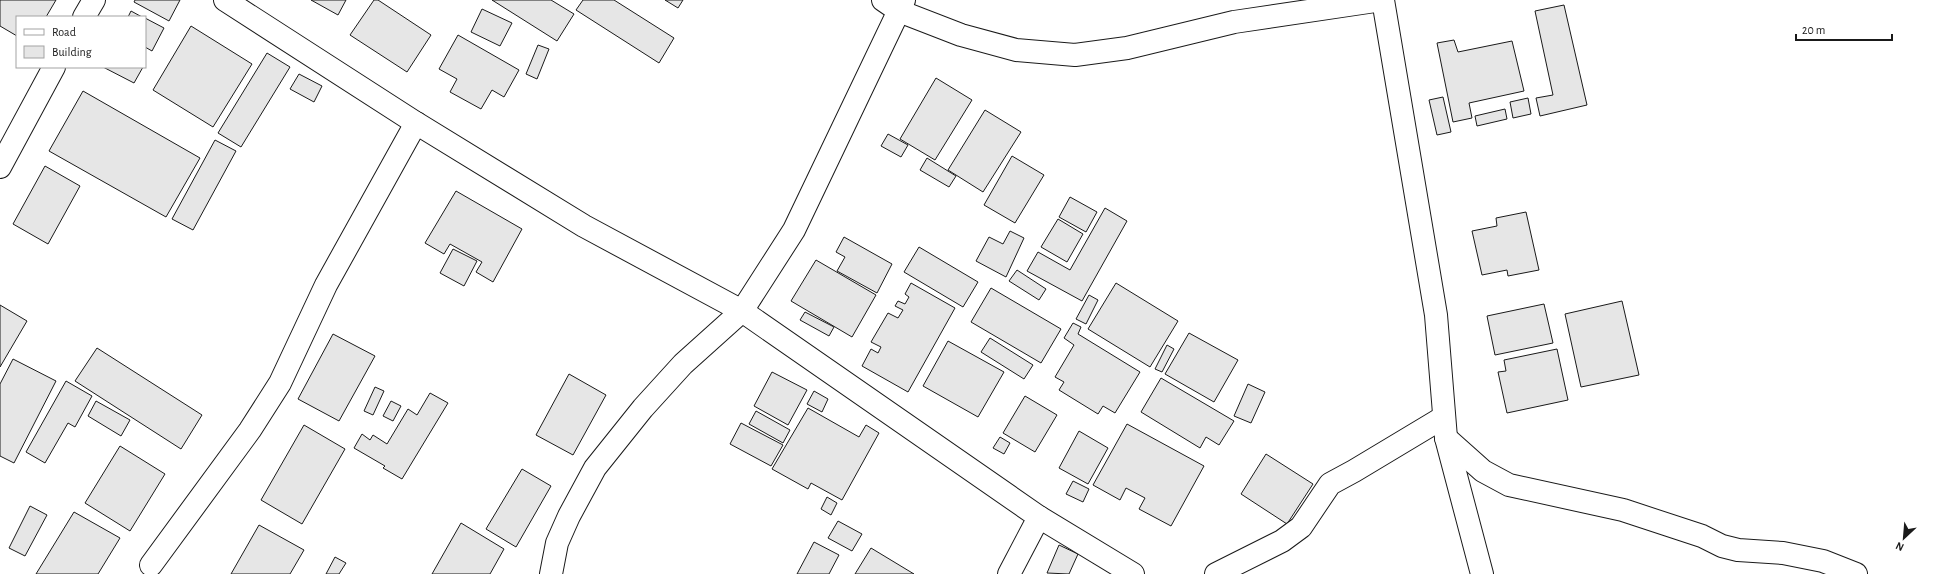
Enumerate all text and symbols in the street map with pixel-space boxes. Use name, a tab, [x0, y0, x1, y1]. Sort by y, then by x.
legend	[16, 16, 146, 68]
scale bar	[1796, 16, 1892, 42]
text: 20 m	[1802, 24, 1825, 36]
text: Road	[52, 26, 76, 38]
text: Building	[52, 46, 92, 58]
north arrow	[1884, 518, 1924, 558]
text: N	[1894, 540, 1906, 553]

